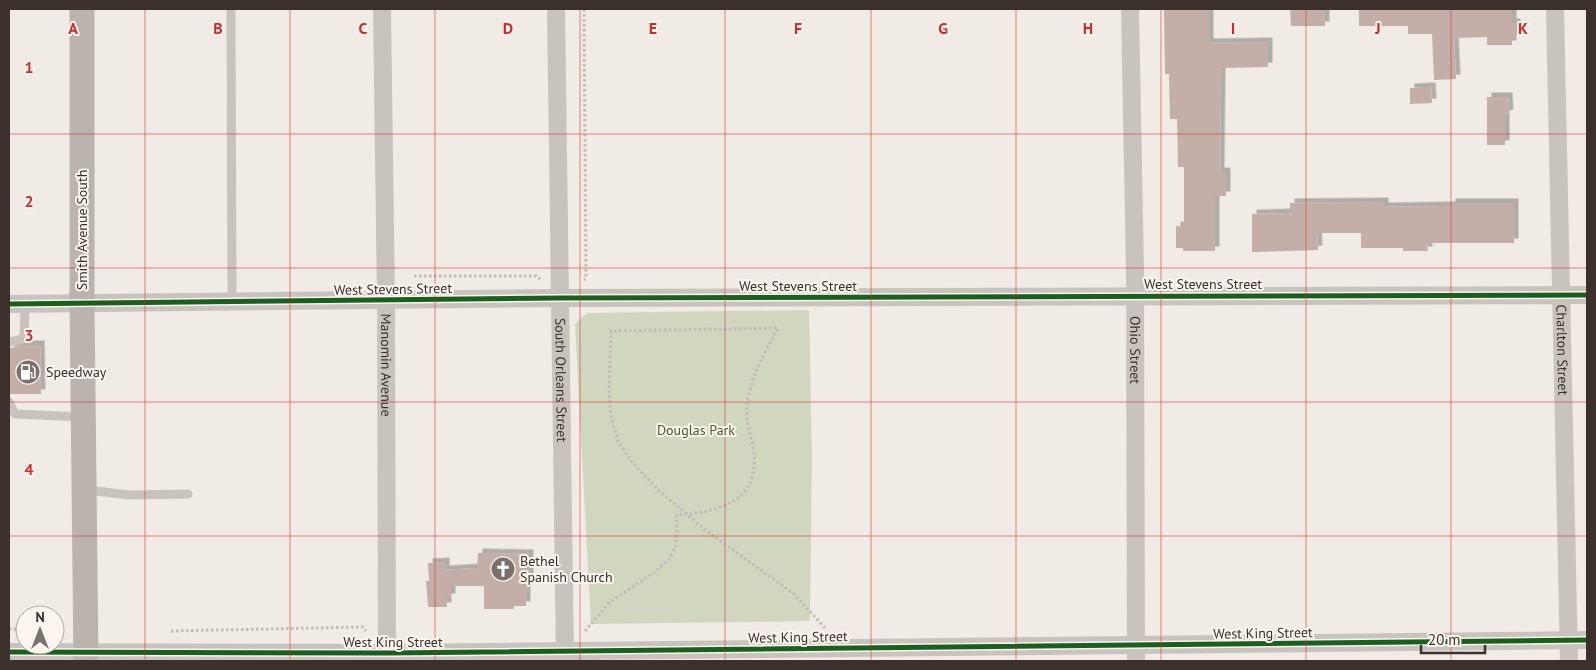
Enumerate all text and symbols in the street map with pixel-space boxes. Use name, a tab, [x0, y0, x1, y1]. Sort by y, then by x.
text: A	[68, 18, 78, 38]
text: B	[213, 18, 223, 38]
text: C	[359, 18, 368, 38]
text: D	[503, 18, 513, 38]
text: E	[649, 18, 657, 38]
text: F	[794, 18, 802, 38]
text: G	[938, 18, 948, 38]
text: H	[1083, 18, 1093, 38]
text: I	[1231, 18, 1235, 38]
text: J	[1374, 18, 1381, 38]
text: K	[1518, 18, 1528, 38]
text: 1	[24, 57, 34, 77]
street label: Smith Avenue South	[73, 170, 91, 290]
text: 2	[24, 191, 34, 211]
street label: West Stevens Street	[1144, 275, 1262, 293]
street label: West Stevens Street	[739, 277, 857, 295]
street label: West Stevens Street	[334, 279, 452, 299]
street label: Charlton Street	[1552, 304, 1572, 396]
street label: Manomin Avenue	[377, 313, 395, 417]
street label: Ohio Street	[1126, 316, 1144, 384]
street label: South Orleans Street	[551, 318, 571, 442]
text: 3	[24, 325, 34, 345]
fuel station icon: Speedway	[15, 359, 41, 385]
place label: Speedway	[46, 363, 107, 381]
park label: Douglas Park	[657, 421, 735, 439]
text: 4	[24, 459, 34, 479]
place label: Bethel Spanish Church	[520, 552, 613, 586]
church icon: Bethel Spanish Church	[490, 556, 516, 582]
north arrow	[15, 605, 65, 655]
text: N	[35, 608, 45, 626]
scale bar	[1421, 622, 1485, 654]
street label: West King Street	[1213, 623, 1313, 643]
street label: West King Street	[748, 627, 848, 647]
text: 20 m	[1428, 630, 1461, 649]
street label: West King Street	[343, 633, 443, 651]

